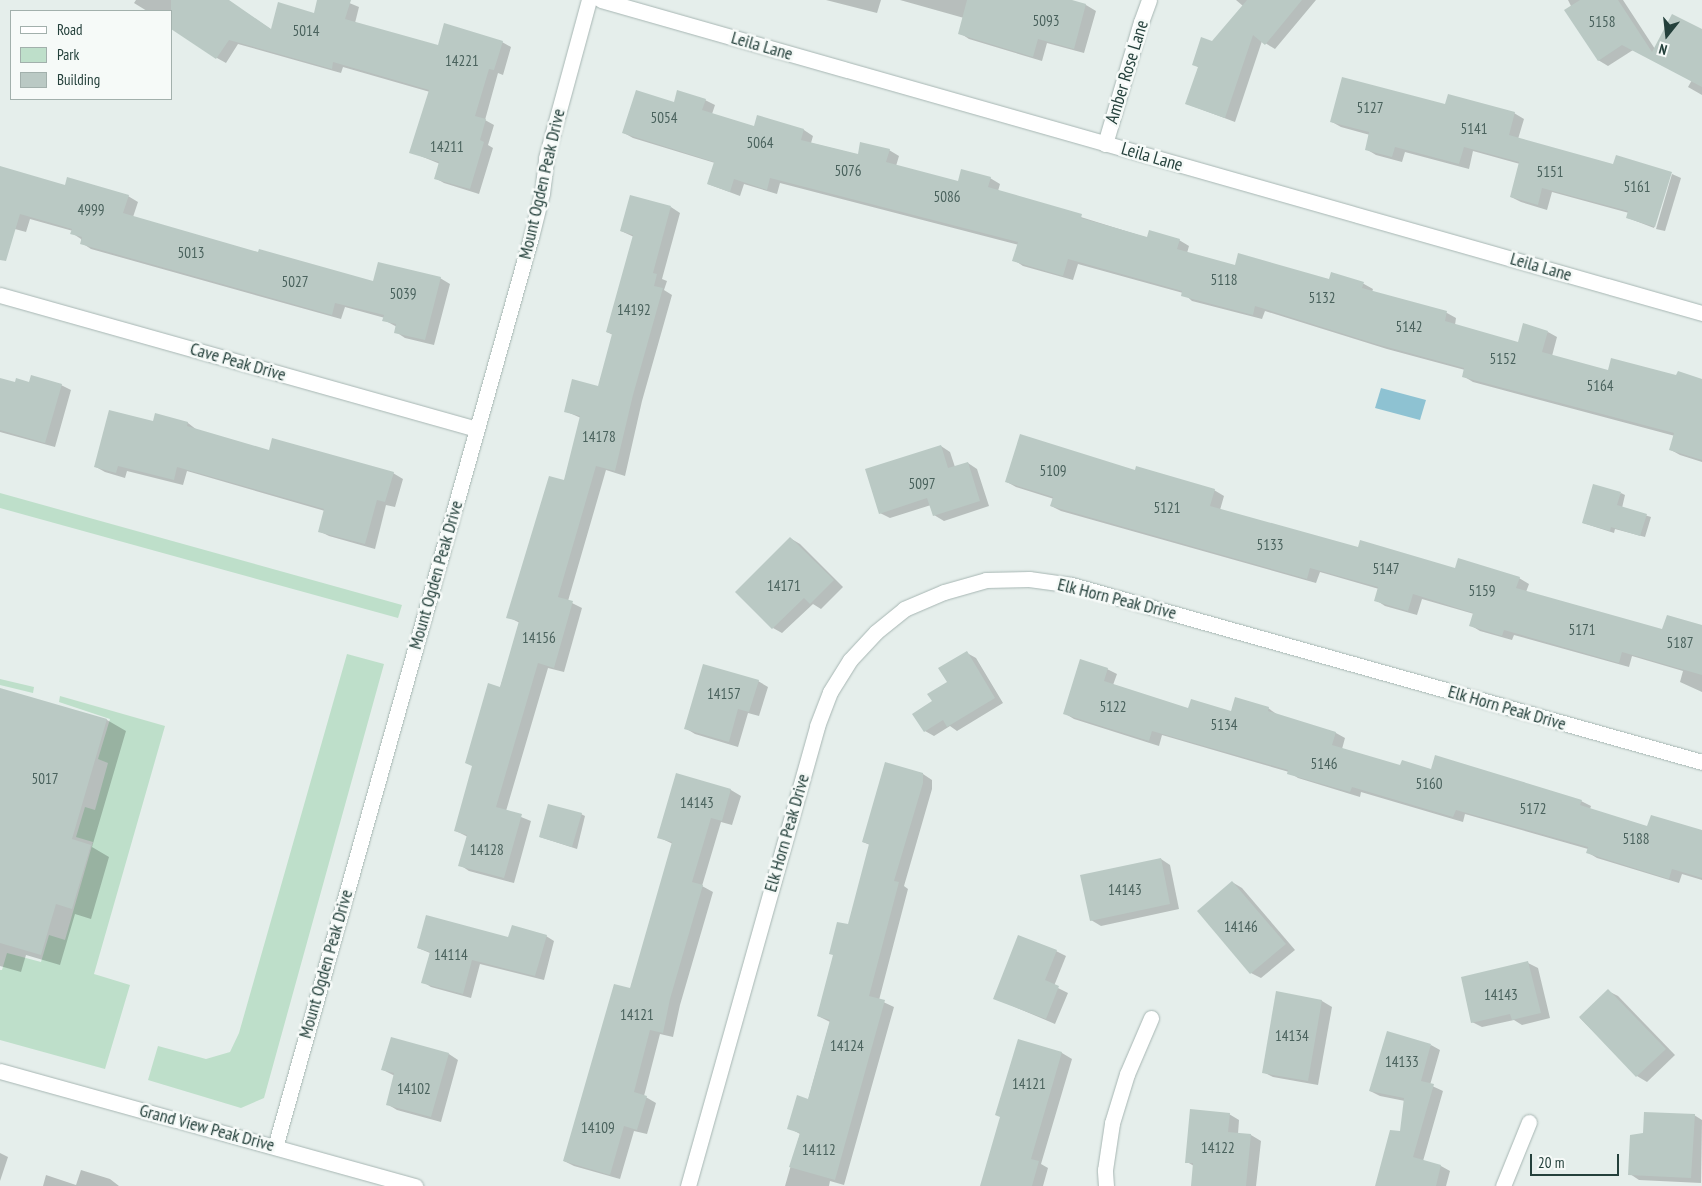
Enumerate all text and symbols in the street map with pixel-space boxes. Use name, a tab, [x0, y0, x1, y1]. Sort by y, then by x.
legend	[10, 10, 172, 100]
north arrow	[1642, 10, 1692, 60]
house number: 5093	[1033, 12, 1059, 30]
house number: 5158	[1589, 13, 1615, 31]
street label: Amber Rose Lane	[1101, 18, 1153, 126]
text: Road	[57, 20, 83, 39]
house number: 5014	[293, 22, 319, 40]
street label: Leila Lane	[729, 27, 795, 65]
text: N	[1657, 40, 1669, 59]
text: Park	[57, 45, 79, 64]
house number: 14221	[445, 52, 479, 70]
text: Building	[57, 70, 100, 89]
house number: 5127	[1357, 99, 1383, 117]
street label: Mount Ogden Peak Drive	[514, 107, 570, 261]
house number: 5054	[651, 109, 677, 127]
house number: 5141	[1461, 120, 1487, 138]
house number: 5064	[747, 134, 773, 152]
house number: 14211	[430, 138, 464, 156]
street label: Leila Lane	[1119, 138, 1185, 176]
house number: 5076	[835, 162, 861, 180]
house number: 5151	[1537, 163, 1563, 181]
house number: 5161	[1624, 178, 1650, 196]
house number: 5086	[934, 188, 960, 206]
house number: 4999	[78, 201, 104, 219]
house number: 5013	[178, 244, 204, 262]
street label: Leila Lane	[1508, 248, 1574, 286]
house number: 5118	[1211, 271, 1237, 289]
house number: 5027	[282, 273, 308, 291]
house number: 5039	[390, 285, 416, 303]
house number: 5132	[1309, 289, 1335, 307]
house number: 14192	[617, 301, 651, 319]
house number: 5142	[1396, 318, 1422, 336]
street label: Cave Peak Drive	[187, 338, 289, 386]
house number: 5152	[1490, 350, 1516, 368]
house number: 5164	[1587, 377, 1613, 395]
house number: 14178	[582, 428, 616, 446]
house number: 5109	[1040, 462, 1066, 480]
house number: 5097	[909, 475, 935, 493]
street label: Mount Ogden Peak Drive	[404, 498, 468, 652]
house number: 5121	[1154, 499, 1180, 517]
house number: 5133	[1257, 536, 1283, 554]
house number: 5147	[1373, 560, 1399, 578]
street label: Elk Horn Peak Drive	[1055, 574, 1179, 624]
house number: 14171	[767, 577, 801, 595]
house number: 5159	[1469, 582, 1495, 600]
house number: 5171	[1569, 621, 1595, 639]
house number: 14156	[522, 629, 556, 647]
house number: 5187	[1667, 634, 1693, 652]
street label: Elk Horn Peak Drive	[1445, 681, 1569, 735]
house number: 14157	[707, 685, 741, 703]
house number: 5122	[1100, 698, 1126, 716]
house number: 5134	[1211, 716, 1237, 734]
house number: 5146	[1311, 755, 1337, 773]
house number: 5017	[32, 770, 58, 788]
street label: Elk Horn Peak Drive	[760, 771, 814, 895]
house number: 5160	[1416, 775, 1442, 793]
house number: 14143	[680, 794, 714, 812]
house number: 5172	[1520, 800, 1546, 818]
house number: 5188	[1623, 830, 1649, 848]
house number: 14128	[470, 841, 504, 859]
house number: 14143	[1108, 881, 1142, 899]
street label: Mount Ogden Peak Drive	[294, 887, 358, 1041]
house number: 14146	[1224, 918, 1258, 936]
house number: 14114	[434, 946, 468, 964]
house number: 14143	[1484, 986, 1518, 1004]
house number: 14121	[620, 1006, 654, 1024]
house number: 14134	[1275, 1027, 1309, 1045]
house number: 14124	[830, 1037, 864, 1055]
house number: 14133	[1385, 1053, 1419, 1071]
house number: 14121	[1012, 1075, 1046, 1093]
house number: 14102	[397, 1080, 431, 1098]
street label: Grand View Peak Drive	[136, 1099, 278, 1157]
house number: 14109	[581, 1119, 615, 1137]
house number: 14122	[1201, 1139, 1235, 1157]
house number: 14112	[802, 1141, 836, 1159]
scale bar	[1532, 1144, 1621, 1176]
text: 20 m	[1538, 1153, 1564, 1172]

